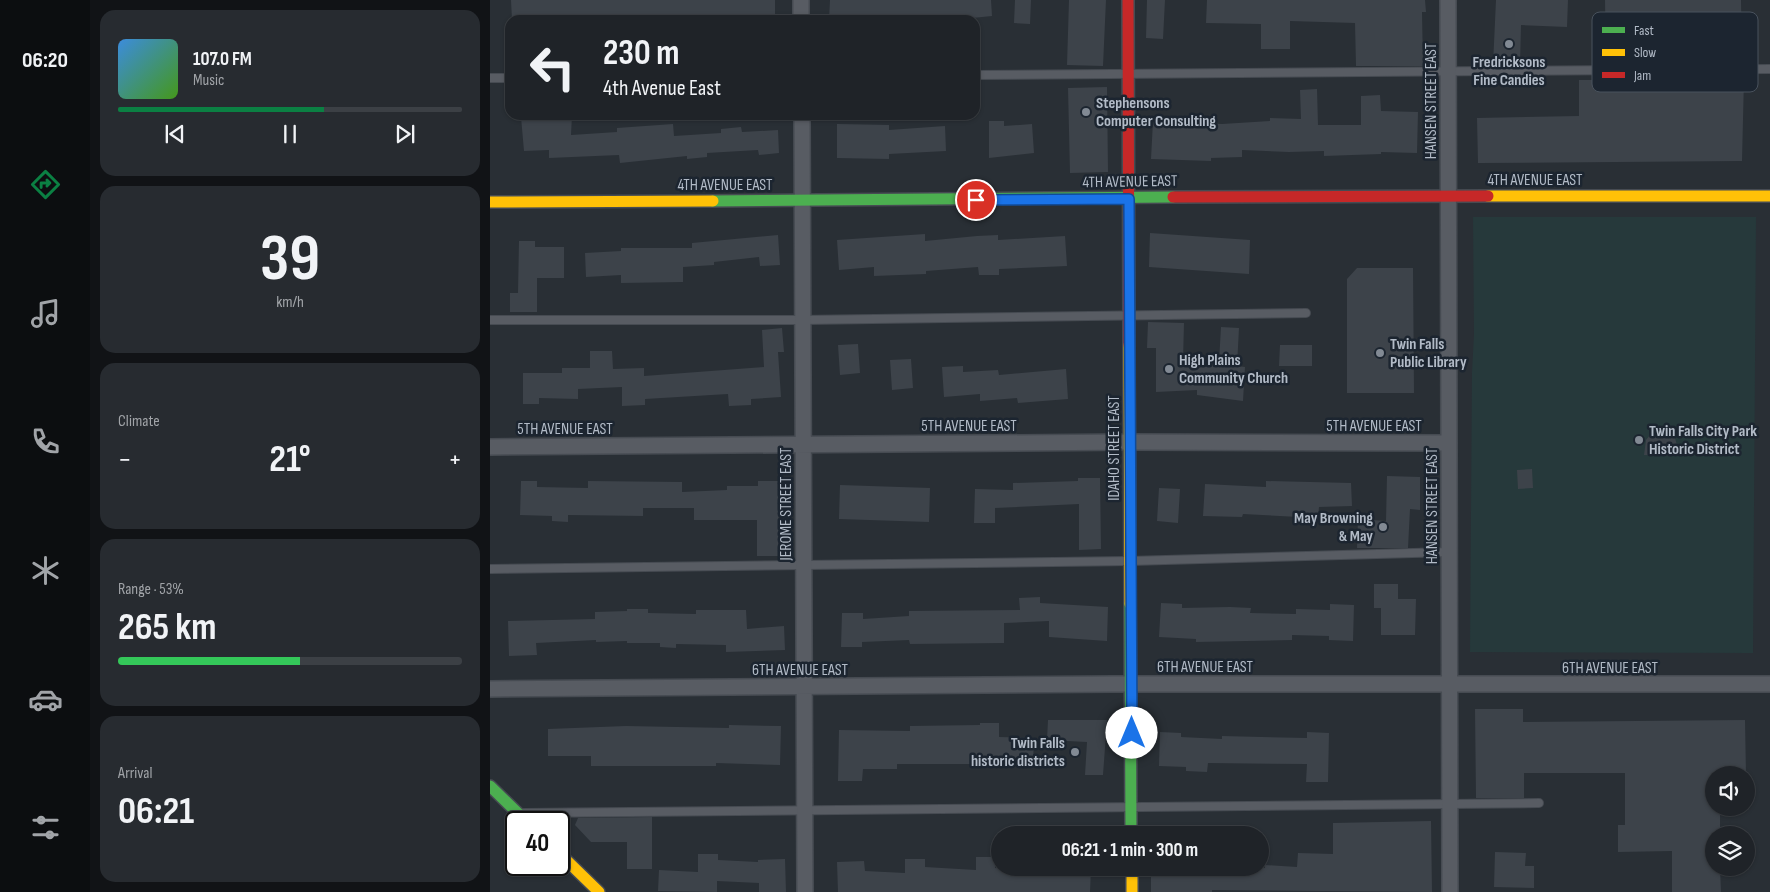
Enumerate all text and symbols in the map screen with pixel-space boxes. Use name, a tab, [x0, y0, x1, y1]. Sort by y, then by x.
legend	[1592, 12, 1758, 92]
text: Fast	[1634, 22, 1654, 39]
text: 230 m	[603, 32, 679, 75]
icon: left	[520, 35, 585, 100]
marker: Fredricksons Fine Candies	[1503, 38, 1515, 50]
street label: HANSEN STREET EAST	[1422, 42, 1441, 159]
text: Slow	[1634, 44, 1656, 61]
text: 06:20	[22, 47, 68, 74]
text: 107.0 FM	[193, 48, 252, 71]
place label: Fredricksons Fine Candies	[1473, 53, 1545, 90]
text: Jam	[1633, 67, 1651, 84]
text: Music	[193, 71, 224, 90]
text: 4th Avenue East	[603, 75, 721, 102]
place label: Stephensons Computer Consulting	[1096, 94, 1216, 131]
marker: Stephensons Computer Consulting	[1080, 106, 1092, 118]
icon: previous	[161, 120, 189, 148]
icon: pause	[276, 120, 304, 148]
icon: next	[391, 120, 419, 148]
icon: directions	[28, 167, 63, 202]
street label: 4TH AVENUE EAST	[1488, 171, 1583, 190]
street label: 4TH AVENUE EAST	[1082, 172, 1178, 192]
street label: 4TH AVENUE EAST	[678, 176, 773, 195]
pin	[955, 179, 997, 221]
icon: arrive	[962, 186, 990, 214]
text: 39	[260, 221, 320, 299]
text: km/h	[276, 293, 304, 312]
icon: music	[28, 296, 63, 331]
place label: Twin Falls Public Library	[1390, 335, 1467, 372]
marker: Twin Falls Public Library	[1374, 347, 1386, 359]
place label: High Plains Community Church	[1179, 351, 1288, 388]
marker: High Plains Community Church	[1163, 363, 1175, 375]
street label: IDAHO STREET EAST	[1105, 395, 1124, 501]
text: Climate	[118, 412, 160, 431]
street label: 5TH AVENUE EAST	[921, 417, 1017, 436]
street label: 5TH AVENUE EAST	[1326, 417, 1422, 436]
street label: 5TH AVENUE EAST	[517, 420, 613, 439]
place label: Twin Falls City Park Historic District	[1649, 422, 1757, 459]
icon: phone	[28, 424, 63, 459]
marker: Twin Falls City Park Historic District	[1633, 434, 1645, 446]
text: 21°	[269, 437, 311, 482]
text: −	[118, 443, 132, 476]
text: +	[448, 443, 462, 476]
street label: JEROME STREET EAST	[777, 447, 796, 562]
street label: HANSEN STREET EAST	[1423, 447, 1442, 564]
place label: May Browning & May	[1294, 509, 1373, 546]
marker: May Browning & May	[1377, 521, 1389, 533]
icon: climate	[28, 553, 63, 588]
text: Range · 53%	[118, 580, 184, 599]
text: 265 km	[118, 605, 216, 650]
street label: 6TH AVENUE EAST	[1157, 658, 1253, 677]
street label: 6TH AVENUE EAST	[1562, 659, 1658, 678]
street label: 6TH AVENUE EAST	[752, 661, 848, 680]
icon: car	[28, 682, 63, 717]
position arrow	[1105, 706, 1157, 758]
place label: Twin Falls historic districts	[971, 734, 1065, 771]
marker: Twin Falls historic districts	[1069, 746, 1081, 758]
text: Arrival	[118, 764, 152, 783]
map controls	[1705, 766, 1755, 876]
button: sound	[1705, 766, 1755, 816]
text: 06:21	[118, 789, 194, 834]
icon: filters	[28, 810, 63, 845]
speed limit sign: 40	[505, 811, 570, 876]
button: layers	[1705, 826, 1755, 876]
text: 06:21 · 1 min · 300 m	[1062, 839, 1198, 862]

